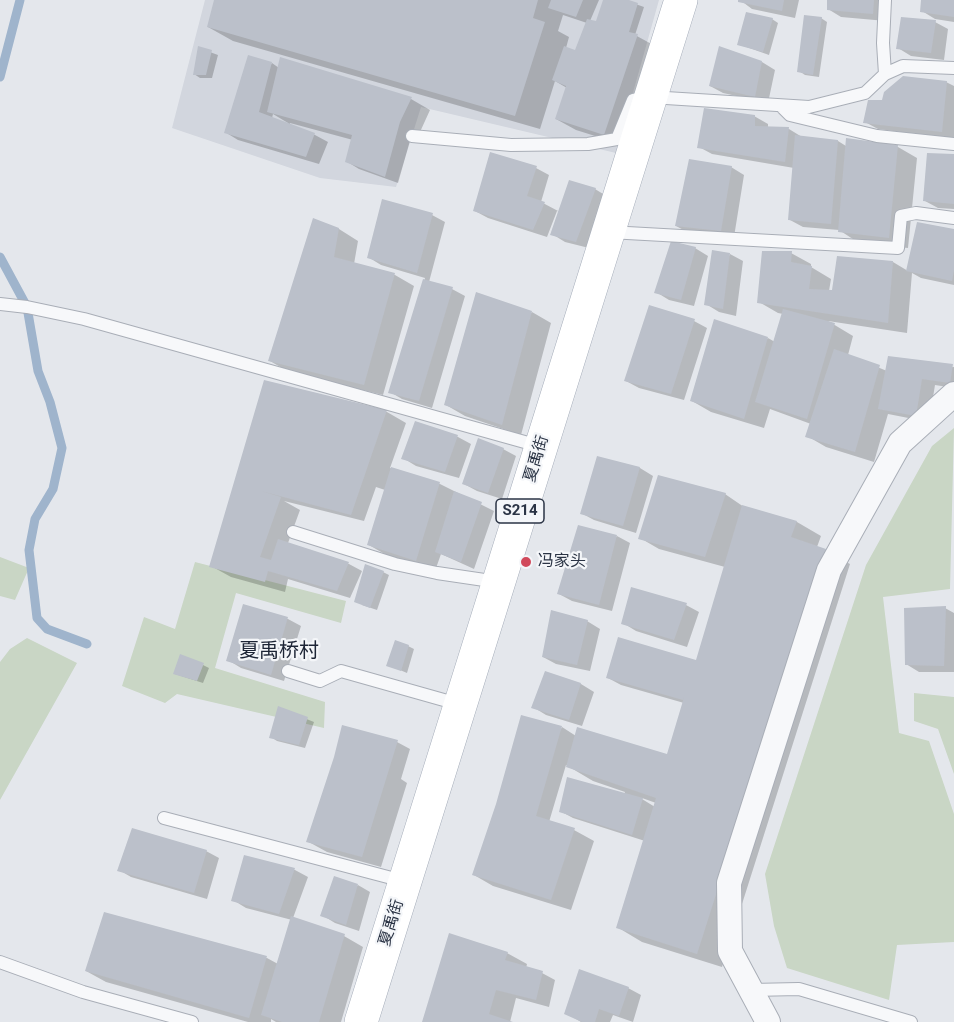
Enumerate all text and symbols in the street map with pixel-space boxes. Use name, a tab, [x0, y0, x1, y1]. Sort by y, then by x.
street label: 夏禹街	[521, 433, 553, 485]
road number: S214	[496, 499, 544, 523]
place label: 冯家头	[538, 552, 586, 572]
marker: 冯家头	[519, 555, 533, 569]
district label: 夏禹桥村	[239, 640, 319, 664]
street label: 夏禹街	[376, 897, 408, 949]

